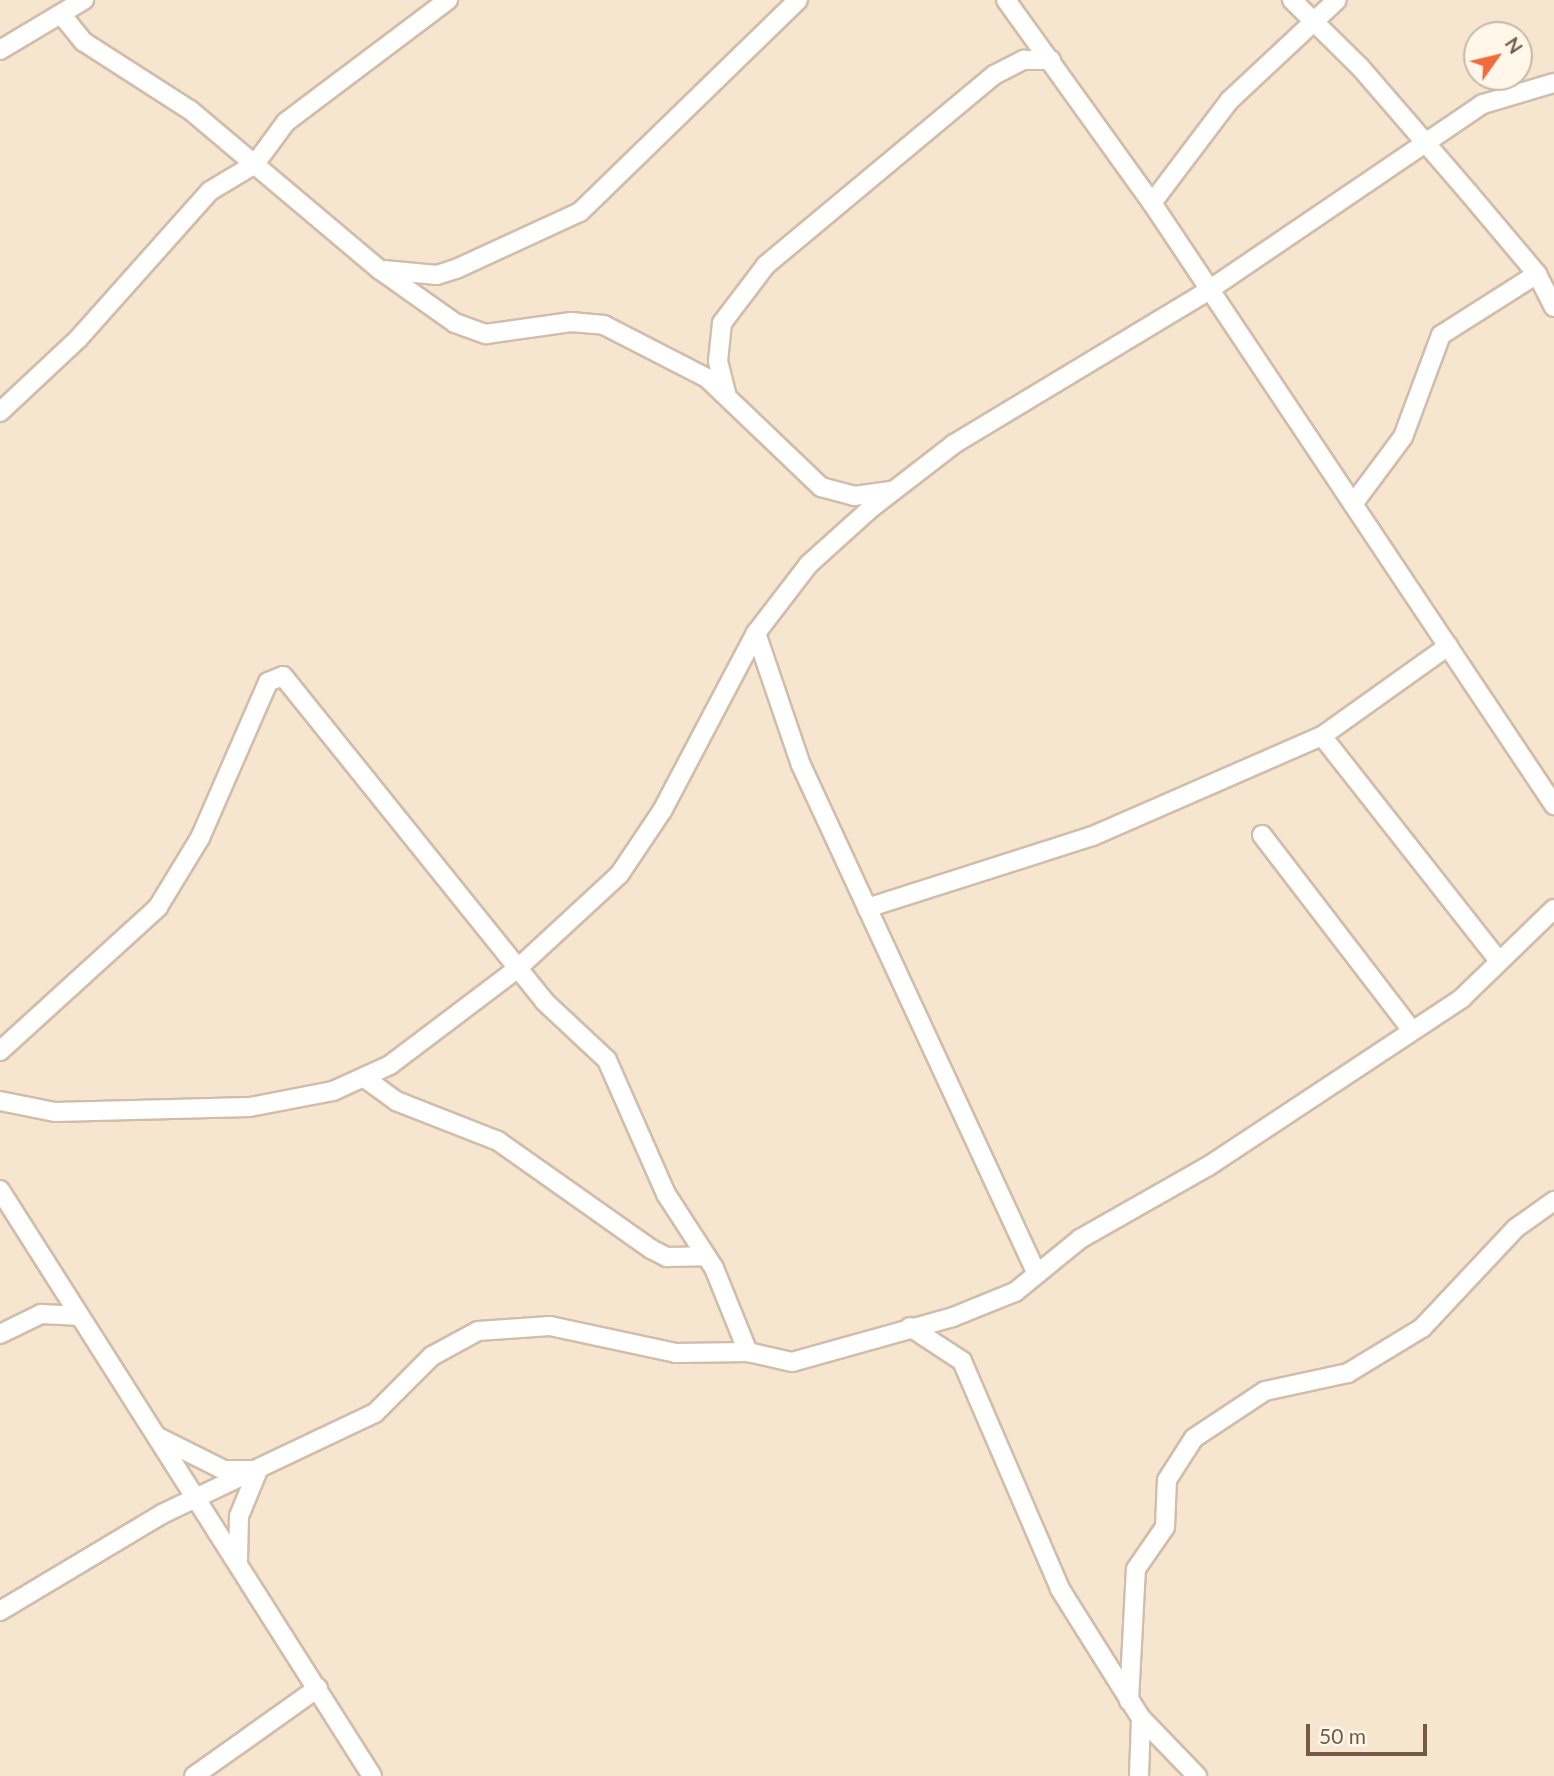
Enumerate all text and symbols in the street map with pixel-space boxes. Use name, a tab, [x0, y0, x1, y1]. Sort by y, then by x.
north arrow	[1463, 21, 1533, 91]
text: N	[1501, 33, 1528, 58]
scale bar	[1309, 1710, 1430, 1754]
text: 50 m	[1319, 1723, 1366, 1748]

